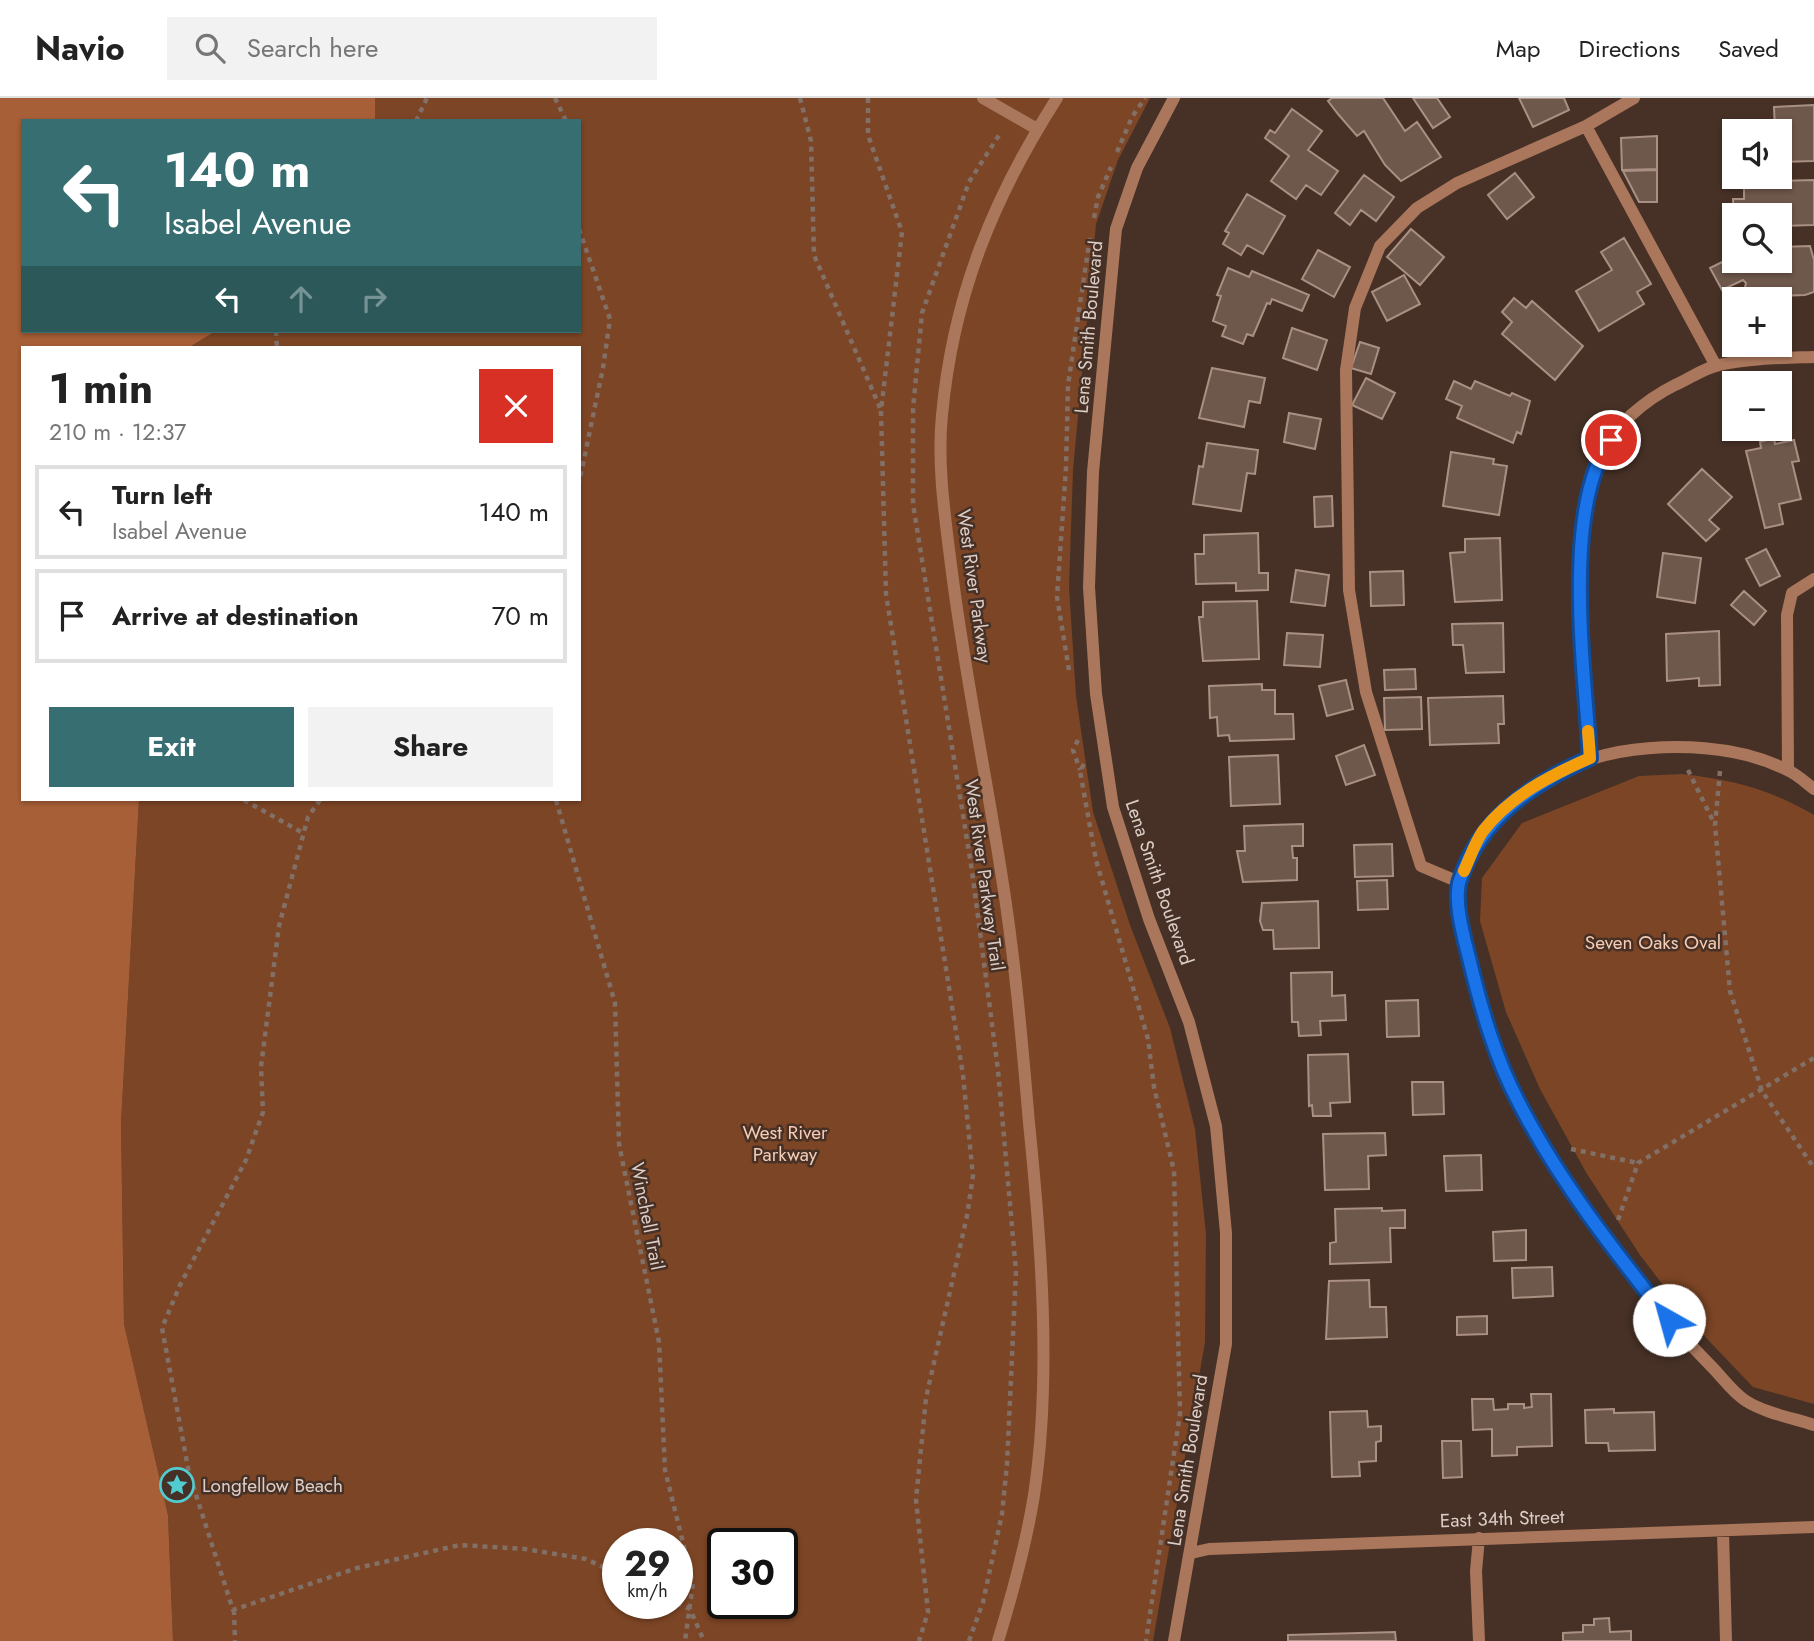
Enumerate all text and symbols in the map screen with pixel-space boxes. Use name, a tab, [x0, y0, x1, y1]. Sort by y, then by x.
search box	[167, 17, 657, 80]
text: Navio	[35, 25, 125, 72]
icon: search	[191, 29, 229, 67]
text: Search here	[247, 29, 378, 67]
text: Map	[1496, 31, 1541, 66]
text: Directions	[1579, 31, 1680, 66]
text: Saved	[1718, 31, 1779, 66]
map controls	[1722, 119, 1792, 441]
button: sound	[1722, 119, 1792, 189]
text: 140 m	[164, 135, 310, 205]
icon: left	[49, 147, 140, 238]
text: Isabel Avenue	[164, 200, 352, 246]
button: search	[1722, 203, 1792, 273]
street label: Lena Smith Boulevard	[1068, 240, 1109, 415]
icon: left	[209, 280, 247, 318]
icon: ahead	[282, 280, 320, 318]
icon: right	[355, 280, 393, 318]
button: +	[1722, 287, 1792, 357]
text: 1 min	[49, 358, 153, 419]
button: close	[479, 369, 553, 443]
button: −	[1722, 371, 1792, 441]
pin	[1581, 410, 1641, 470]
text: 210 m · 12:37	[49, 415, 186, 449]
icon: arrive	[1592, 421, 1630, 459]
text: Turn left	[112, 476, 212, 514]
icon: left	[53, 493, 91, 531]
text: 140 m	[478, 493, 549, 531]
street label: West River Parkway	[950, 507, 999, 665]
text: Isabel Avenue	[112, 514, 247, 548]
icon: arrive	[53, 597, 91, 635]
text: Arrive at destination	[112, 597, 359, 635]
text: 70 m	[492, 597, 549, 635]
button: Exit	[49, 707, 294, 787]
button: Share	[308, 707, 553, 787]
street label: West River Parkway Trail	[958, 778, 1011, 973]
street label: Lena Smith Boulevard	[1119, 796, 1200, 968]
park label: Seven Oaks Oval	[1585, 929, 1721, 956]
park label: West River Parkway	[743, 1119, 828, 1168]
street label: Winchell Trail	[624, 1160, 671, 1272]
position arrow	[1632, 1283, 1706, 1357]
street label: Lena Smith Boulevard	[1161, 1372, 1214, 1548]
place icon: Longfellow Beach	[158, 1466, 196, 1504]
place label: Longfellow Beach	[202, 1472, 343, 1499]
street label: East 34th Street	[1439, 1503, 1565, 1534]
speed limit sign: 30	[707, 1528, 798, 1619]
text: 29	[624, 1539, 671, 1589]
text: km/h	[627, 1578, 668, 1604]

